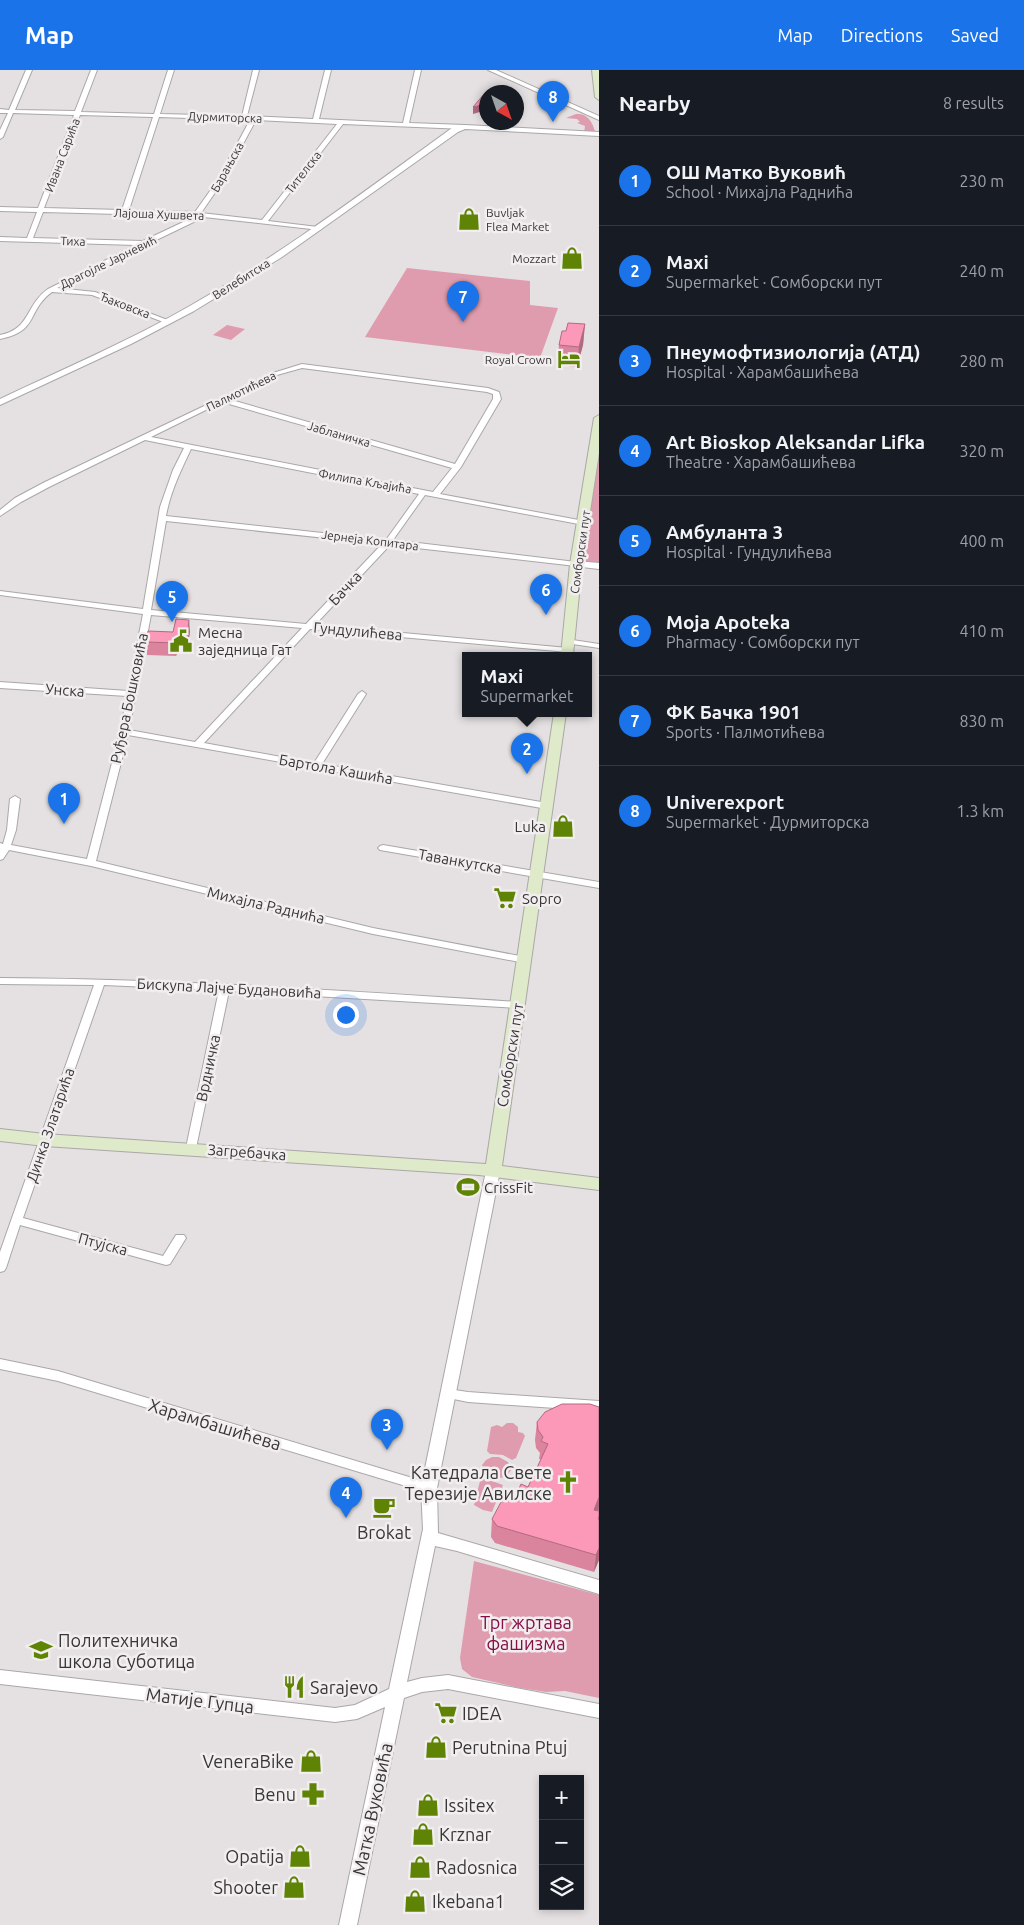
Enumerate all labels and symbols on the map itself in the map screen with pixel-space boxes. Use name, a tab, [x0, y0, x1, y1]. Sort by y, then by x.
pin: 8	[537, 81, 569, 122]
north arrow	[479, 85, 524, 130]
street label: Дурмиторска	[187, 109, 263, 125]
street label: Ивана Сарића	[42, 116, 82, 194]
street label: Барањска	[208, 140, 246, 194]
street label: Тителска	[282, 148, 324, 196]
street label: Лајоша Хушвета	[113, 206, 205, 222]
shop icon: Buvljak Flea Market	[456, 206, 482, 232]
place label: Buvljak Flea Market	[486, 206, 550, 233]
street label: Драгојле Јарневић	[57, 233, 159, 291]
street label: Тиха	[60, 234, 86, 248]
shop icon: Mozzart	[559, 245, 585, 271]
place label: Mozzart	[512, 252, 556, 265]
street label: Велебитска	[210, 256, 272, 302]
pin: 7	[447, 281, 479, 322]
street label: Ђаковска	[98, 290, 152, 320]
hotel icon: Royal Crown	[556, 346, 582, 372]
place label: Royal Crown	[485, 353, 552, 366]
street label: Палмотићева	[204, 369, 278, 413]
street label: Јабланичка	[306, 419, 372, 449]
street label: Филипа Кљајића	[317, 466, 413, 496]
street label: Сомборски пут	[568, 509, 592, 595]
street label: Јернеја Копитара	[321, 528, 419, 552]
street label: Бачка	[325, 567, 365, 609]
pin: 6	[530, 574, 562, 615]
pin: 5	[156, 581, 188, 622]
street label: Гундулићева	[313, 619, 403, 643]
place label: Месна заједница Гат	[198, 624, 292, 658]
public building icon: Месна заједница Гат	[168, 628, 194, 654]
street label: Руђера Бошковића	[107, 631, 151, 765]
street label: Унска	[45, 680, 85, 700]
pin: 2	[511, 733, 543, 774]
street label: Бартола Кашића	[278, 751, 394, 787]
pin: 1	[48, 783, 80, 824]
shop icon: Luka	[550, 813, 576, 839]
place label: Luka	[515, 818, 546, 835]
street label: Таванкутска	[417, 845, 503, 877]
street label: Михајла Раднића	[206, 883, 326, 927]
supermarket icon: Sopro	[492, 885, 518, 911]
place label: Sopro	[522, 890, 562, 907]
street label: Бискупа Лајче Будановића	[136, 975, 322, 1001]
street label: Сомборски пут	[493, 1001, 527, 1108]
your location	[333, 1002, 359, 1028]
street label: Врдничка	[193, 1033, 223, 1103]
street label: Динка Златарића	[22, 1065, 78, 1185]
street label: Загребачка	[207, 1141, 287, 1163]
sports icon: CrissFit	[455, 1174, 481, 1200]
place label: CrissFit	[484, 1179, 533, 1196]
street label: Птујска	[76, 1229, 130, 1259]
street label: Харамбашићева	[146, 1394, 284, 1454]
pin: 3	[371, 1409, 403, 1450]
place label: Катедрала Свете Терезије Авилске	[405, 1462, 552, 1503]
church icon: Катедрала Свете Терезије Авилске	[555, 1469, 581, 1495]
pin: 4	[330, 1477, 362, 1518]
cafe icon: Brokat	[371, 1494, 397, 1520]
place label: Brokat	[357, 1522, 411, 1542]
park label: Трг жртава фашизма	[480, 1612, 572, 1653]
place label: Политехничка школа Суботица	[58, 1630, 195, 1671]
school or university icon: Политехничка школа Суботица	[28, 1637, 54, 1663]
restaurant icon: Sarajevo	[281, 1674, 307, 1700]
place label: Sarajevo	[310, 1677, 378, 1697]
street label: Матије Гупца	[145, 1683, 255, 1717]
supermarket icon: IDEA	[433, 1700, 459, 1726]
place label: IDEA	[462, 1703, 502, 1723]
shop icon: Perutnina Ptuj	[423, 1734, 449, 1760]
place label: Perutnina Ptuj	[452, 1737, 567, 1757]
street label: Матка Вуковића	[348, 1741, 396, 1877]
shop icon: VeneraBike	[298, 1748, 324, 1774]
place label: VeneraBike	[202, 1751, 294, 1771]
pharmacy icon: Benu	[300, 1781, 326, 1807]
place label: Benu	[254, 1784, 296, 1804]
shop icon: Issitex	[415, 1792, 441, 1818]
place label: Issitex	[444, 1795, 495, 1815]
shop icon: Krznar	[410, 1821, 436, 1847]
place label: Krznar	[439, 1824, 492, 1844]
shop icon: Opatija	[287, 1843, 313, 1869]
place label: Opatija	[225, 1846, 284, 1866]
shop icon: Radosnica	[407, 1854, 433, 1880]
place label: Radosnica	[436, 1857, 518, 1877]
shop icon: Shooter	[281, 1874, 307, 1900]
place label: Shooter	[213, 1877, 278, 1897]
shop icon: Ikebana1	[402, 1888, 428, 1914]
place label: Ikebana1	[432, 1891, 505, 1911]

